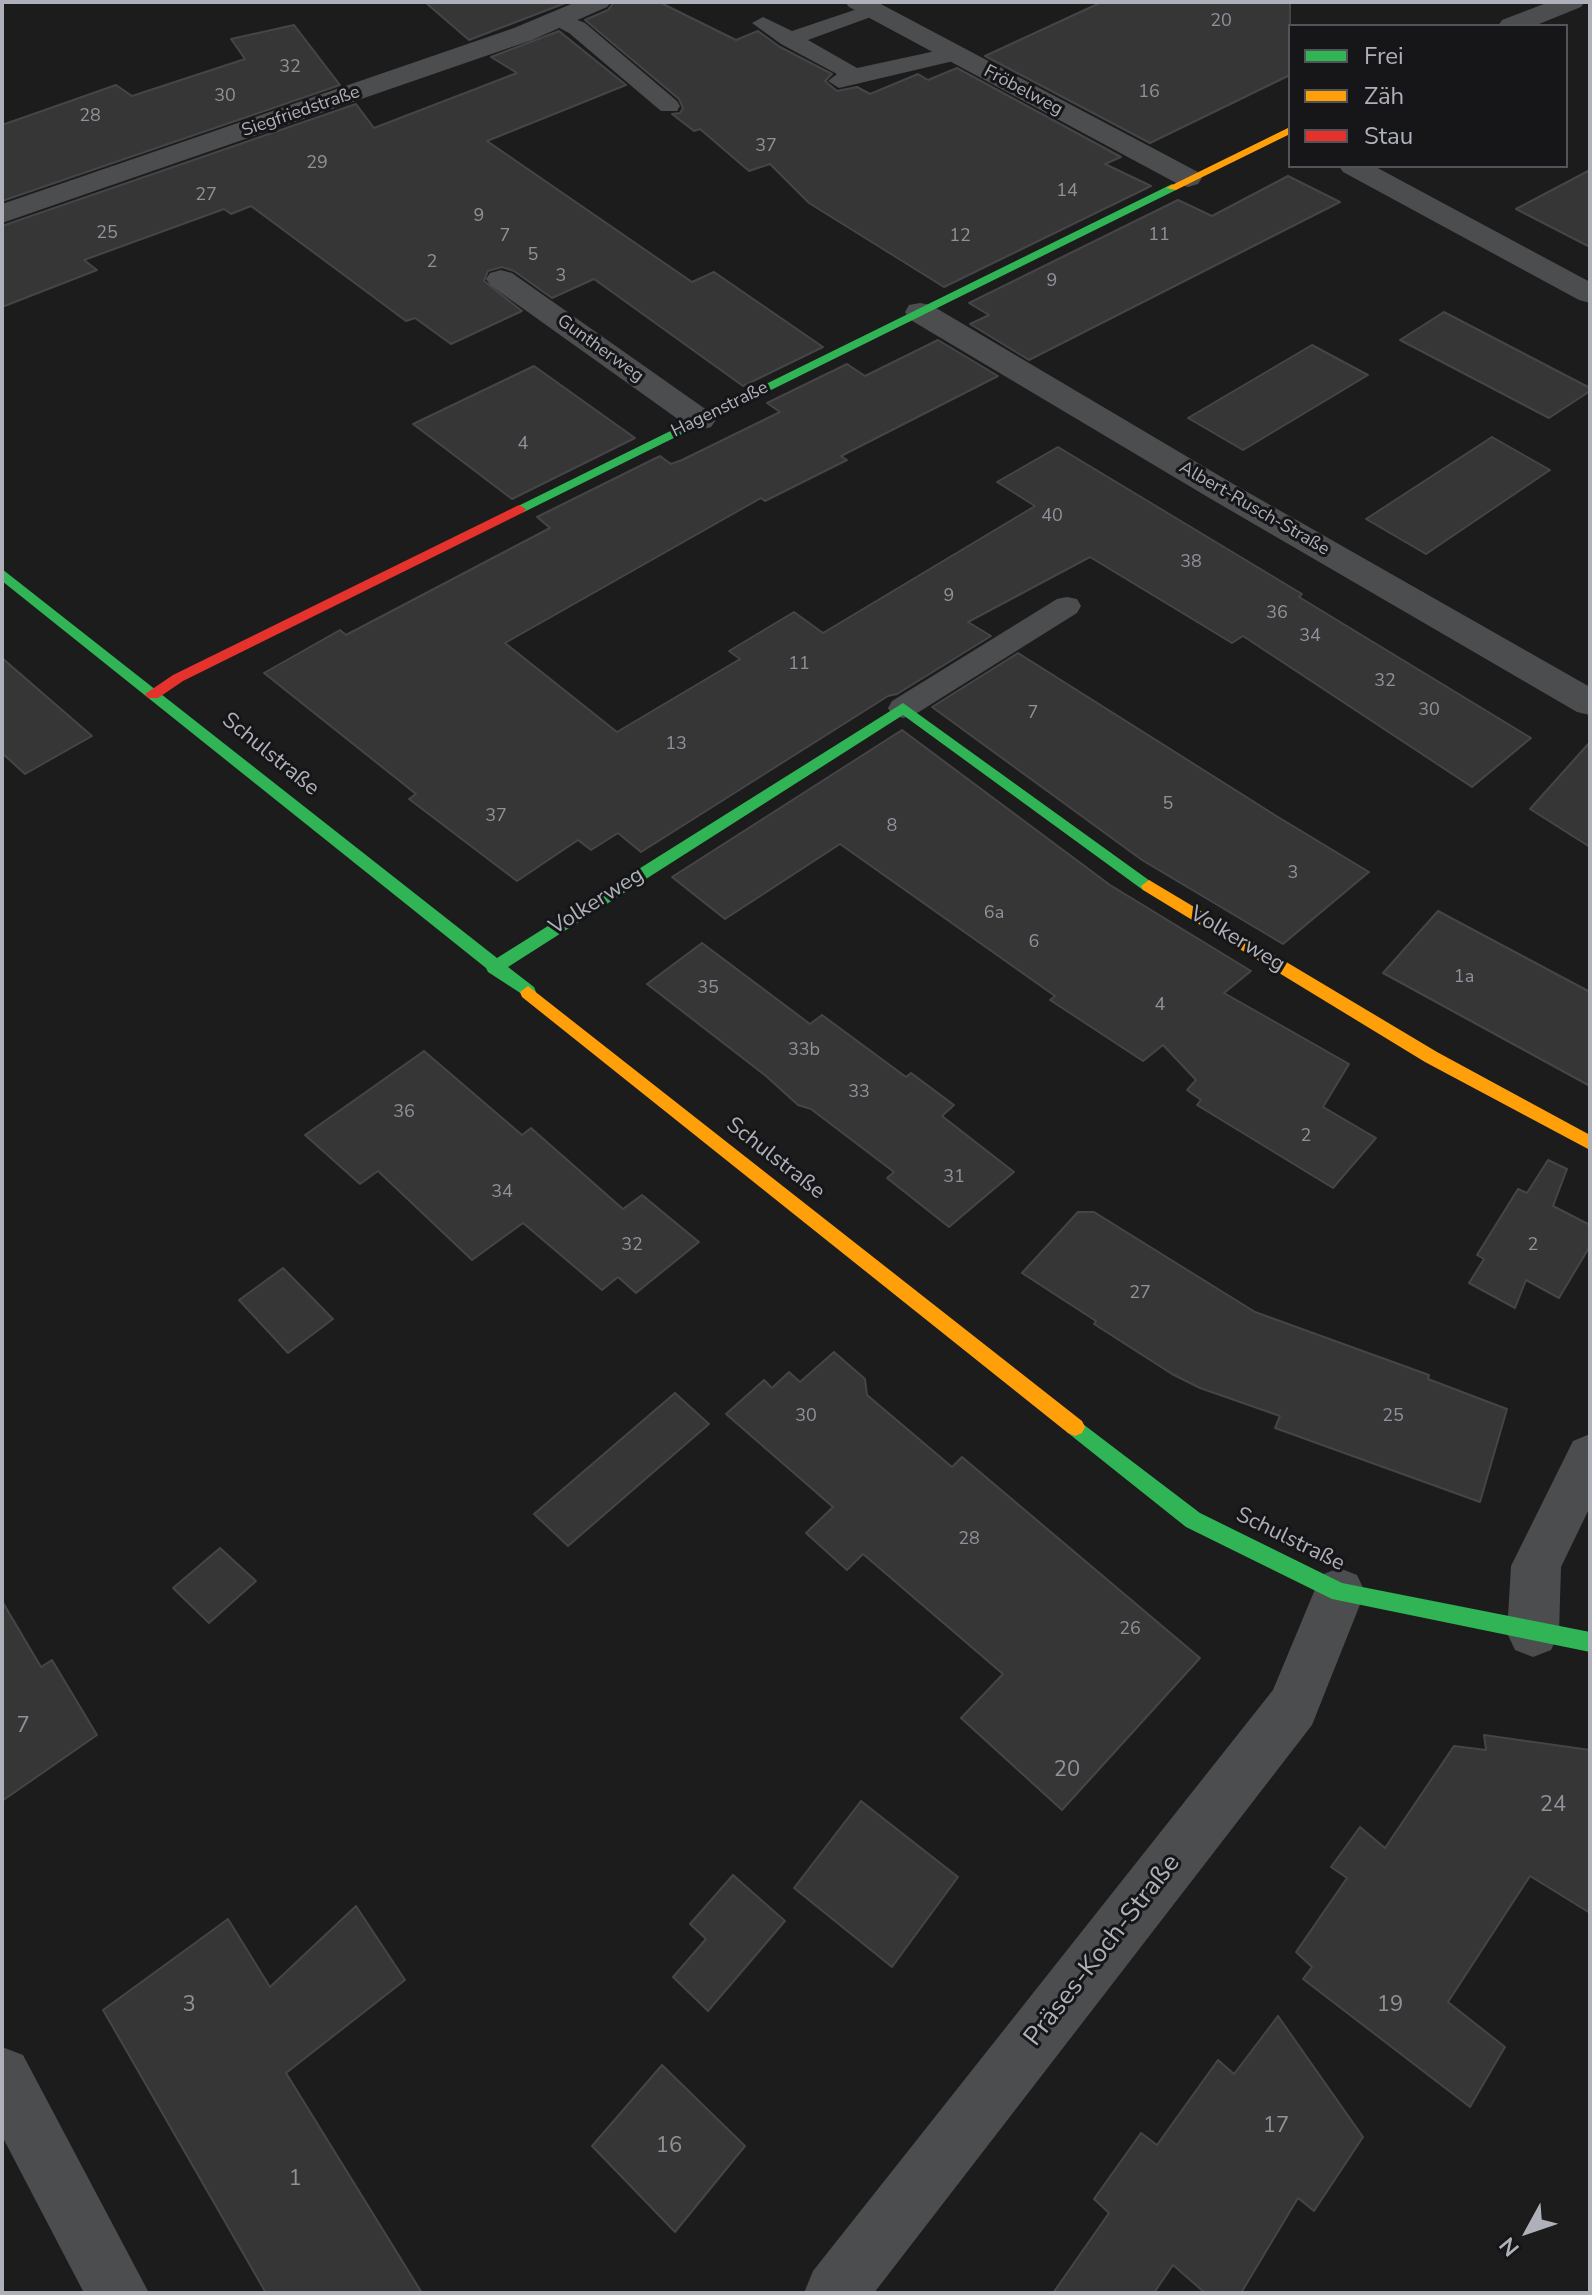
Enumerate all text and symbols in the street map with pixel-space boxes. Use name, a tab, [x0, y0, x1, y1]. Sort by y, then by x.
house number: 20	[1210, 11, 1232, 33]
legend	[1288, 24, 1568, 168]
text: Frei	[1364, 40, 1404, 72]
house number: 32	[279, 57, 301, 79]
street label: Fröbelweg	[980, 61, 1066, 121]
text: Zäh	[1364, 80, 1404, 112]
street label: Siegfriedstraße	[239, 82, 363, 142]
house number: 16	[1138, 82, 1160, 104]
house number: 30	[214, 86, 236, 108]
house number: 28	[79, 106, 101, 128]
text: Stau	[1364, 120, 1413, 152]
house number: 37	[755, 136, 777, 158]
house number: 29	[306, 153, 328, 175]
house number: 14	[1056, 181, 1078, 203]
house number: 27	[195, 185, 217, 207]
house number: 9	[474, 206, 484, 228]
house number: 25	[96, 223, 118, 245]
house number: 11	[1148, 225, 1170, 247]
house number: 7	[500, 226, 510, 248]
house number: 12	[949, 226, 971, 248]
house number: 5	[528, 245, 538, 267]
house number: 2	[427, 252, 437, 274]
house number: 3	[556, 266, 566, 288]
house number: 9	[1047, 271, 1057, 293]
street label: Guntherweg	[553, 310, 647, 388]
street label: Hagenstraße	[668, 377, 772, 443]
house number: 4	[518, 434, 528, 456]
street label: Albert-Rusch-Straße	[1175, 457, 1333, 561]
house number: 40	[1041, 506, 1063, 528]
house number: 38	[1180, 552, 1202, 574]
house number: 9	[944, 586, 954, 608]
house number: 36	[1266, 603, 1288, 625]
house number: 34	[1299, 626, 1321, 648]
house number: 11	[788, 654, 810, 676]
house number: 32	[1374, 671, 1396, 693]
house number: 30	[1418, 700, 1440, 722]
house number: 7	[1028, 703, 1038, 725]
street label: Schulstraße	[216, 708, 324, 802]
house number: 13	[665, 734, 687, 756]
house number: 5	[1163, 794, 1173, 816]
house number: 37	[485, 806, 507, 828]
house number: 8	[887, 816, 897, 838]
street label: Volkerweg	[545, 863, 649, 941]
house number: 3	[1288, 863, 1298, 885]
street label: Volkerweg	[1185, 901, 1289, 979]
house number: 6a	[984, 903, 1004, 925]
house number: 6	[1029, 932, 1039, 954]
house number: 1a	[1454, 967, 1474, 989]
house number: 35	[697, 978, 719, 1000]
house number: 4	[1155, 995, 1165, 1017]
house number: 33b	[788, 1040, 820, 1062]
house number: 33	[848, 1082, 870, 1104]
house number: 36	[393, 1102, 415, 1124]
street label: Schulstraße	[720, 1112, 830, 1206]
house number: 2	[1301, 1126, 1311, 1148]
house number: 31	[943, 1167, 965, 1189]
house number: 34	[491, 1182, 513, 1204]
house number: 32	[621, 1235, 643, 1257]
house number: 2	[1528, 1235, 1538, 1257]
house number: 27	[1129, 1283, 1151, 1305]
house number: 30	[795, 1406, 817, 1428]
house number: 25	[1382, 1406, 1404, 1428]
street label: Schulstraße	[1231, 1502, 1349, 1578]
house number: 28	[958, 1529, 980, 1551]
house number: 26	[1119, 1619, 1141, 1641]
house number: 7	[16, 1714, 30, 1740]
house number: 20	[1054, 1758, 1080, 1784]
house number: 24	[1540, 1793, 1566, 1819]
street label: Präses-Koch-Straße	[1019, 1849, 1187, 2053]
house number: 3	[182, 1993, 196, 2019]
house number: 19	[1377, 1993, 1403, 2019]
house number: 17	[1263, 2114, 1289, 2140]
house number: 16	[656, 2134, 682, 2160]
house number: 1	[288, 2167, 302, 2193]
north arrow	[1488, 2191, 1568, 2271]
text: N	[1493, 2230, 1526, 2262]

